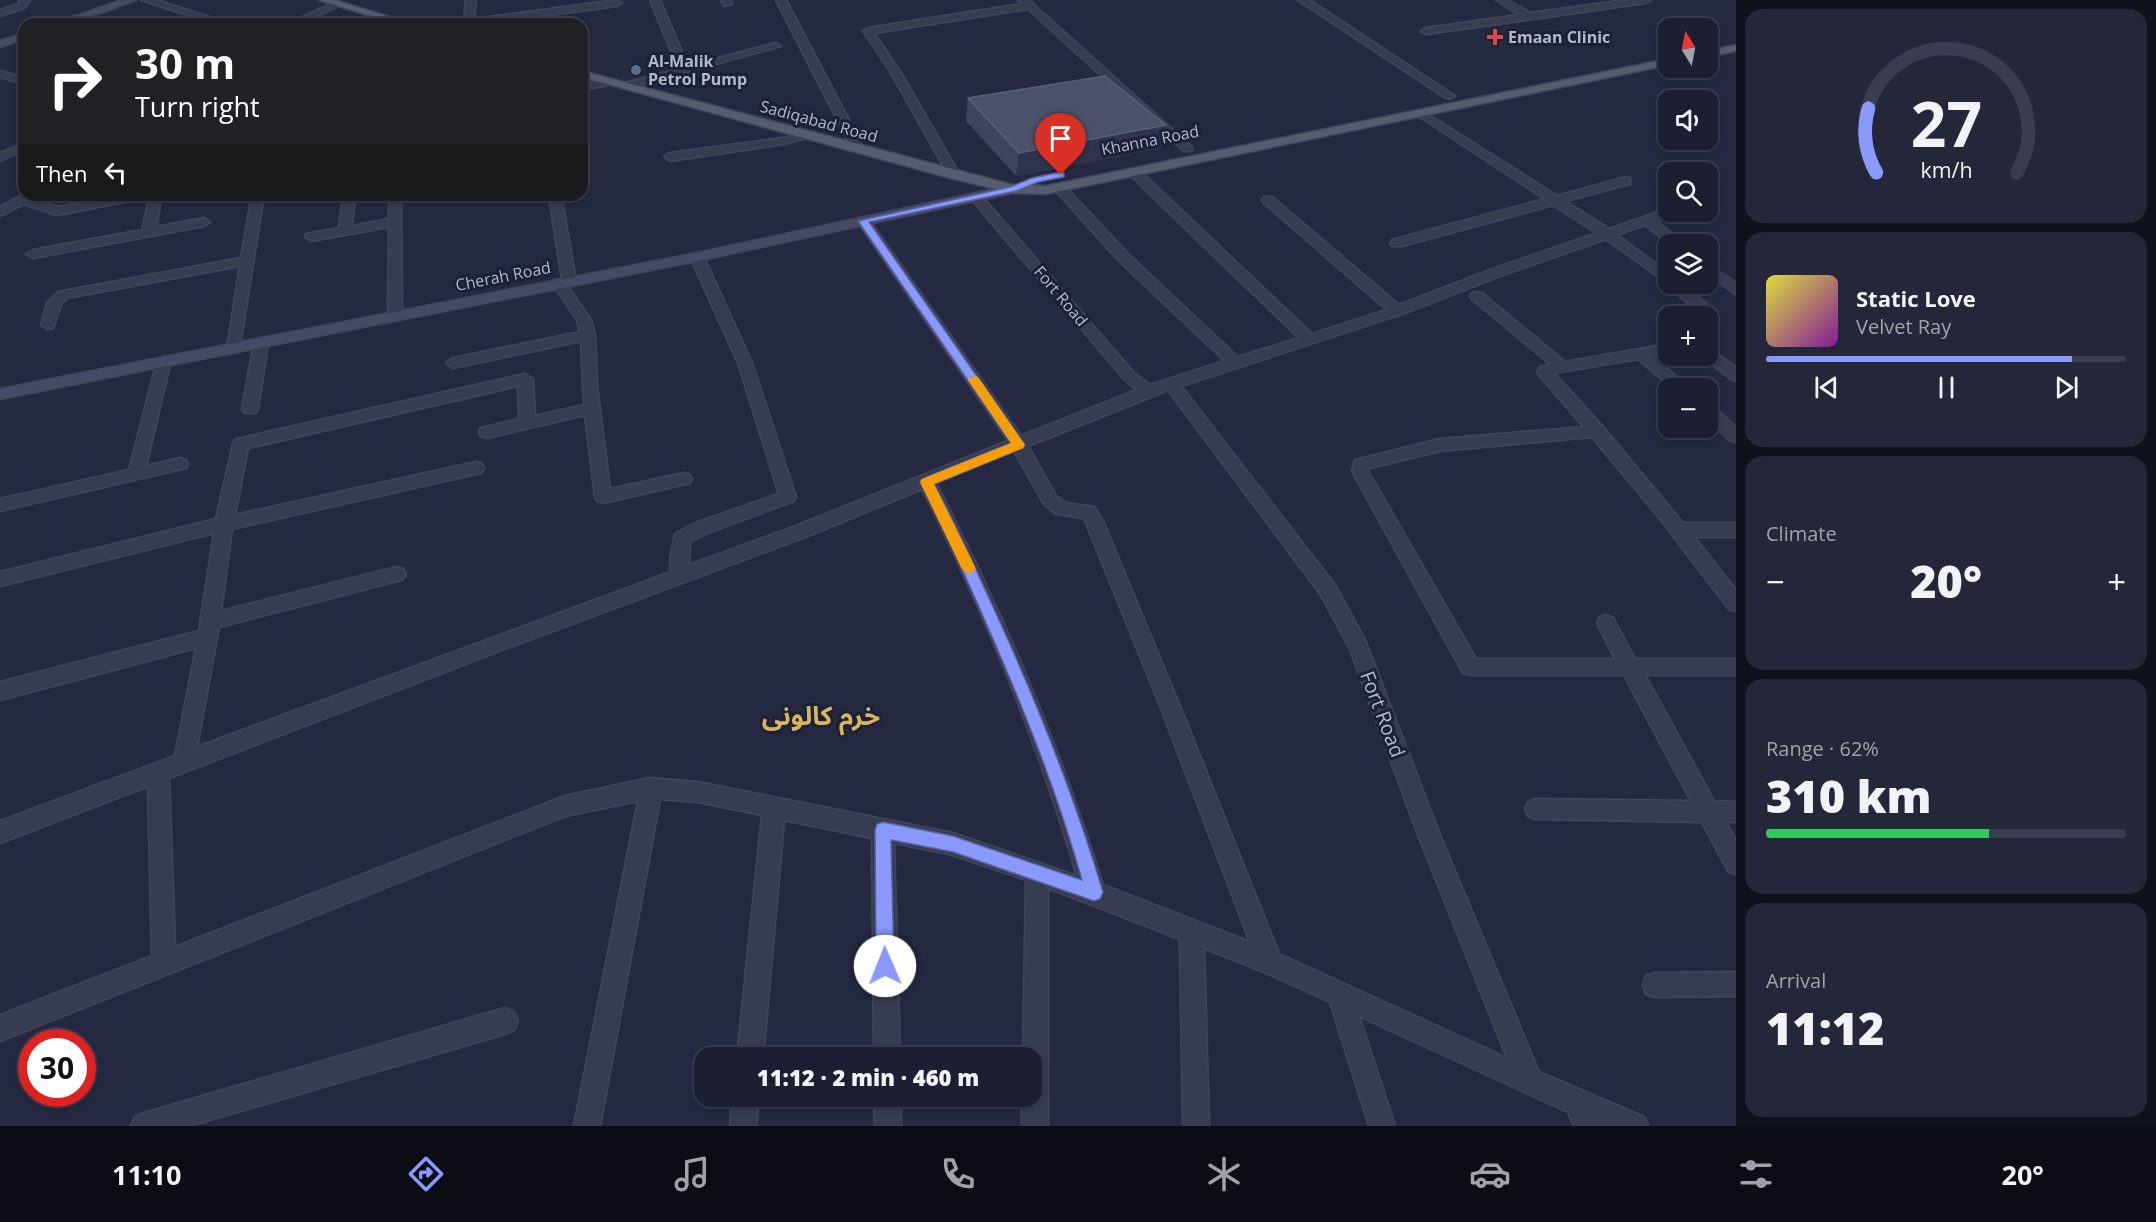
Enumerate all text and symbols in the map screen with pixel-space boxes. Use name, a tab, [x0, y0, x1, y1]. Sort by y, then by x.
north arrow	[1658, 18, 1718, 78]
map controls	[1658, 18, 1718, 438]
place label: Emaan Clinic	[1508, 26, 1610, 48]
marker: Emaan Clinic	[1486, 28, 1504, 46]
text: 30 m	[135, 34, 235, 91]
icon: right	[36, 42, 114, 120]
place label: Al-Malik Petrol Pump	[648, 50, 747, 90]
marker: Al-Malik Petrol Pump	[629, 63, 643, 77]
text: 27	[1910, 80, 1982, 165]
text: Turn right	[135, 88, 260, 125]
button: sound	[1658, 90, 1718, 150]
street label: Sadiqabad Road	[758, 95, 880, 147]
pin	[1035, 113, 1086, 175]
street label: Khanna Road	[1099, 120, 1201, 160]
icon: arrive	[1044, 122, 1077, 155]
icon: left	[99, 156, 132, 189]
text: km/h	[1920, 156, 1972, 185]
text: Then	[36, 158, 87, 188]
button: search	[1658, 162, 1718, 222]
button: layers	[1658, 234, 1718, 294]
street label: Cherah Road	[454, 256, 552, 296]
street label: Fort Road	[1029, 261, 1093, 331]
text: Static Love	[1856, 283, 1976, 313]
button: +	[1658, 306, 1718, 366]
text: Velvet Ray	[1856, 313, 1951, 340]
icon: previous	[1810, 371, 1843, 404]
icon: pause	[1930, 371, 1963, 404]
icon: next	[2050, 371, 2083, 404]
button: −	[1658, 378, 1718, 438]
text: Climate	[1766, 520, 1837, 547]
text: 20°	[1910, 550, 1982, 611]
text: −	[1766, 559, 1785, 604]
text: +	[2107, 559, 2126, 604]
street label: Fort Road	[1354, 667, 1412, 761]
district label: خرم کالونی	[762, 697, 880, 736]
text: Range · 62%	[1766, 735, 1879, 762]
text: 310 km	[1766, 765, 1931, 826]
position arrow	[853, 934, 917, 998]
text: Arrival	[1766, 967, 1826, 994]
text: 11:12	[1766, 997, 1884, 1058]
speed limit sign: 30	[18, 1029, 96, 1107]
text: 11:12 · 2 min · 460 m	[757, 1062, 979, 1092]
icon: directions	[405, 1153, 447, 1195]
icon: music	[671, 1153, 713, 1195]
icon: phone	[937, 1153, 979, 1195]
icon: climate	[1203, 1153, 1245, 1195]
icon: car	[1469, 1153, 1511, 1195]
icon: filters	[1735, 1153, 1777, 1195]
text: 11:10	[112, 1156, 181, 1193]
text: 20°	[2001, 1156, 2044, 1193]

